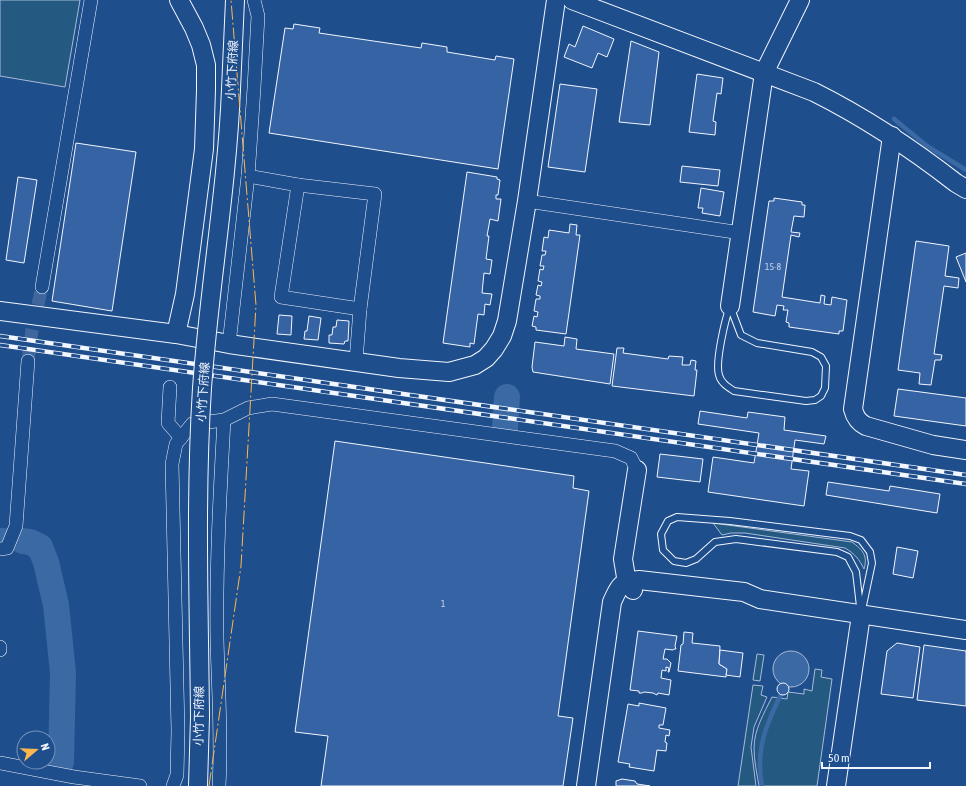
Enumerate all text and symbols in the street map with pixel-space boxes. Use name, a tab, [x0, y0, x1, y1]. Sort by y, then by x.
street label: 小竹下府線	[223, 40, 241, 100]
house number: 15-8	[765, 261, 782, 272]
street label: 小竹下府線	[194, 362, 212, 422]
house number: 1	[441, 598, 446, 609]
street label: 小竹下府線	[191, 686, 207, 746]
north arrow	[16, 730, 56, 770]
text: N	[39, 742, 52, 752]
scale bar	[822, 744, 930, 770]
text: 50 m	[828, 751, 850, 765]

